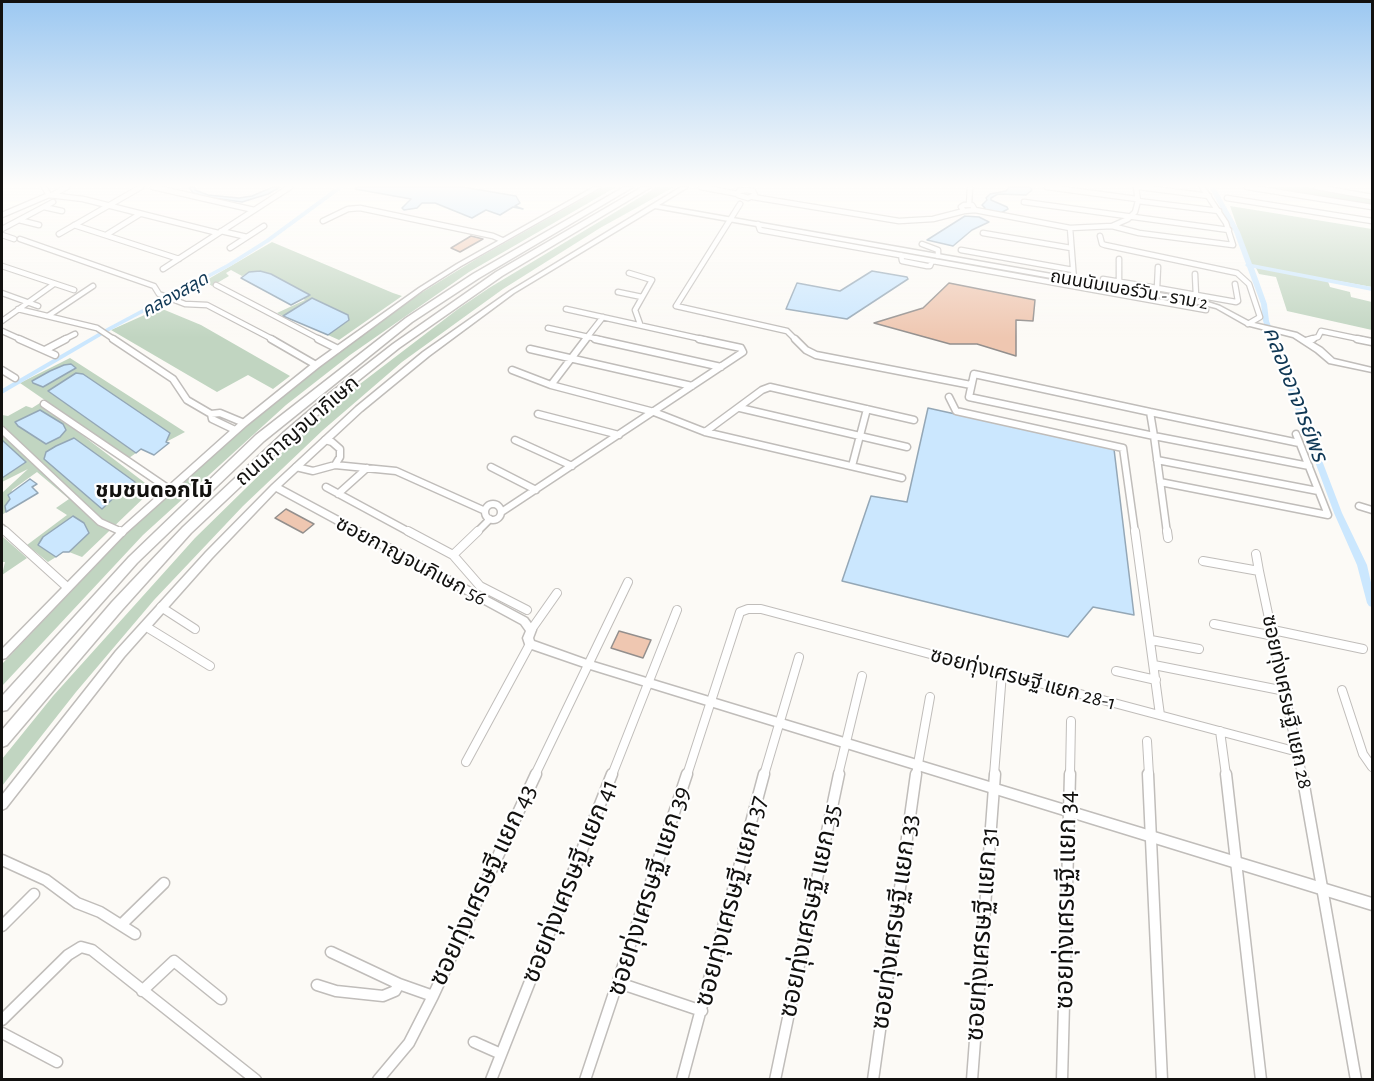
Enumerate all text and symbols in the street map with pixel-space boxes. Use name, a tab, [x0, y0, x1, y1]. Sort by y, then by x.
street label: ถนนนัมเบอร์วัน - ราม 2	[1048, 265, 1210, 315]
water label: คลองสลุด	[138, 268, 212, 322]
water label: คลองอาจารย์พร	[1257, 323, 1333, 465]
street label: ถนนกาญจนาภิเษก	[230, 370, 364, 492]
district label: ชุมชนดอกไม้	[95, 477, 213, 503]
street label: ซอยกาญจนภิเษก 56	[331, 511, 491, 611]
street label: ซอยทุ่งเศรษฐี แยก 28	[1256, 613, 1318, 791]
street label: ซอยทุ่งเศรษฐี แยก 28-1	[927, 642, 1119, 716]
street label: ซอยทุ่งเศรษฐี แยก 41	[515, 775, 625, 987]
street label: ซอยทุ่งเศรษฐี แยก 43	[423, 779, 543, 991]
street label: ซอยทุ่งเศรษฐี แยก 39	[600, 782, 698, 1000]
street label: ซอยทุ่งเศรษฐี แยก 34	[1048, 790, 1084, 1010]
street label: ซอยทุ่งเศรษฐี แยก 37	[688, 792, 774, 1010]
street label: ซอยทุ่งเศรษฐี แยก 35	[772, 802, 848, 1020]
street label: ซอยทุ่งเศรษฐี แยก 33	[864, 812, 926, 1032]
street label: ซอยทุ่งเศรษฐี แยก 31	[959, 826, 1005, 1042]

